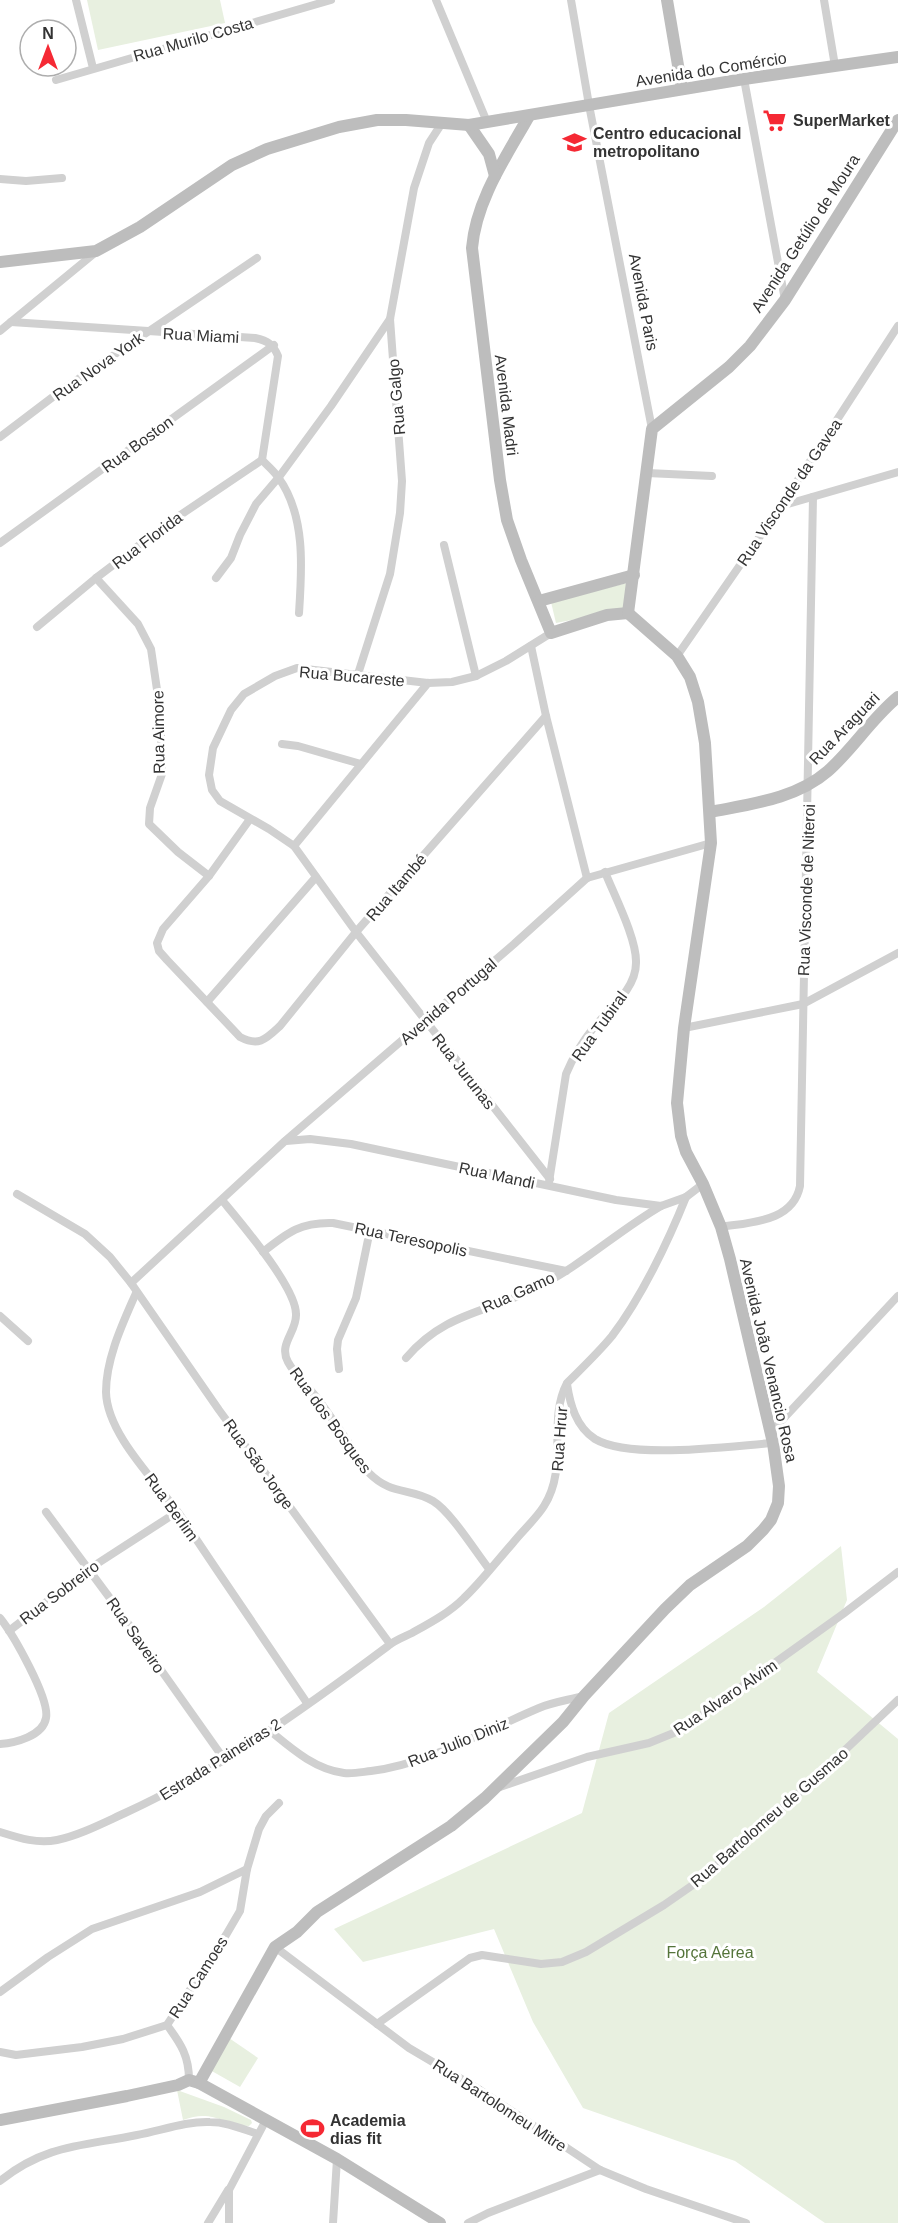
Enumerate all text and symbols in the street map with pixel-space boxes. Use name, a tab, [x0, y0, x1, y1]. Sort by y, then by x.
street label: Rua Murilo Costa	[131, 14, 255, 65]
north arrow	[18, 18, 78, 78]
text: N	[42, 25, 54, 42]
street label: Avenida do Comércio	[634, 49, 788, 90]
supermarket icon: SuperMarket	[762, 107, 788, 133]
place label: SuperMarket	[793, 112, 891, 129]
place label: Centro educacional metropolitano	[593, 125, 741, 160]
school or university icon: Centro educacional metropolitano	[562, 129, 588, 155]
street label: Avenida Getúlio de Moura	[748, 151, 863, 315]
street label: Avenida Paris	[626, 252, 661, 352]
street label: Rua Miami	[162, 325, 240, 346]
street label: Rua Nova York	[50, 328, 148, 404]
street label: Avenida Madri	[492, 353, 521, 457]
street label: Rua Galgo	[385, 358, 408, 436]
street label: Rua Boston	[98, 413, 176, 476]
street label: Rua Visconde da Gavea	[734, 416, 845, 569]
street label: Rua Florida	[109, 509, 186, 572]
street label: Rua Bucareste	[298, 663, 406, 690]
street label: Rua Araguari	[806, 689, 883, 768]
street label: Rua Aimore	[149, 690, 168, 774]
street label: Rua Visconde de Niteroi	[795, 804, 818, 976]
street label: Rua Itambé	[363, 850, 430, 924]
street label: Avenida Portugal	[397, 955, 500, 1048]
street label: Rua Tubiral	[568, 988, 630, 1064]
street label: Rua Jurunas	[429, 1030, 498, 1112]
street label: Rua Mandi	[457, 1159, 537, 1192]
street label: Rua Teresopolis	[353, 1219, 469, 1260]
street label: Avenida João Venancio Rosa	[737, 1257, 800, 1464]
street label: Rua Gamo	[479, 1269, 557, 1316]
street label: Rua dos Bosques	[287, 1364, 375, 1476]
street label: Rua Hrur	[549, 1405, 570, 1472]
street label: Rua São Jorge	[220, 1416, 297, 1513]
street label: Rua Berlim	[141, 1470, 202, 1544]
street label: Rua Sobreiro	[17, 1557, 102, 1628]
street label: Rua Saveiro	[103, 1594, 168, 1676]
street label: Rua Alvaro Alvim	[670, 1657, 780, 1738]
street label: Estrada Paineiras 2	[157, 1715, 284, 1804]
street label: Rua Julio Diniz	[406, 1715, 511, 1770]
street label: Rua Bartolomeu de Gusmao	[687, 1744, 851, 1890]
street label: Rua Camoes	[166, 1933, 231, 2021]
park label: Força Aérea	[666, 1944, 754, 1961]
street label: Rua Bartolomeu Mitre	[430, 2056, 570, 2155]
place label: Academia dias fit	[330, 2112, 406, 2147]
sports icon: Academia dias fit	[299, 2116, 325, 2142]

